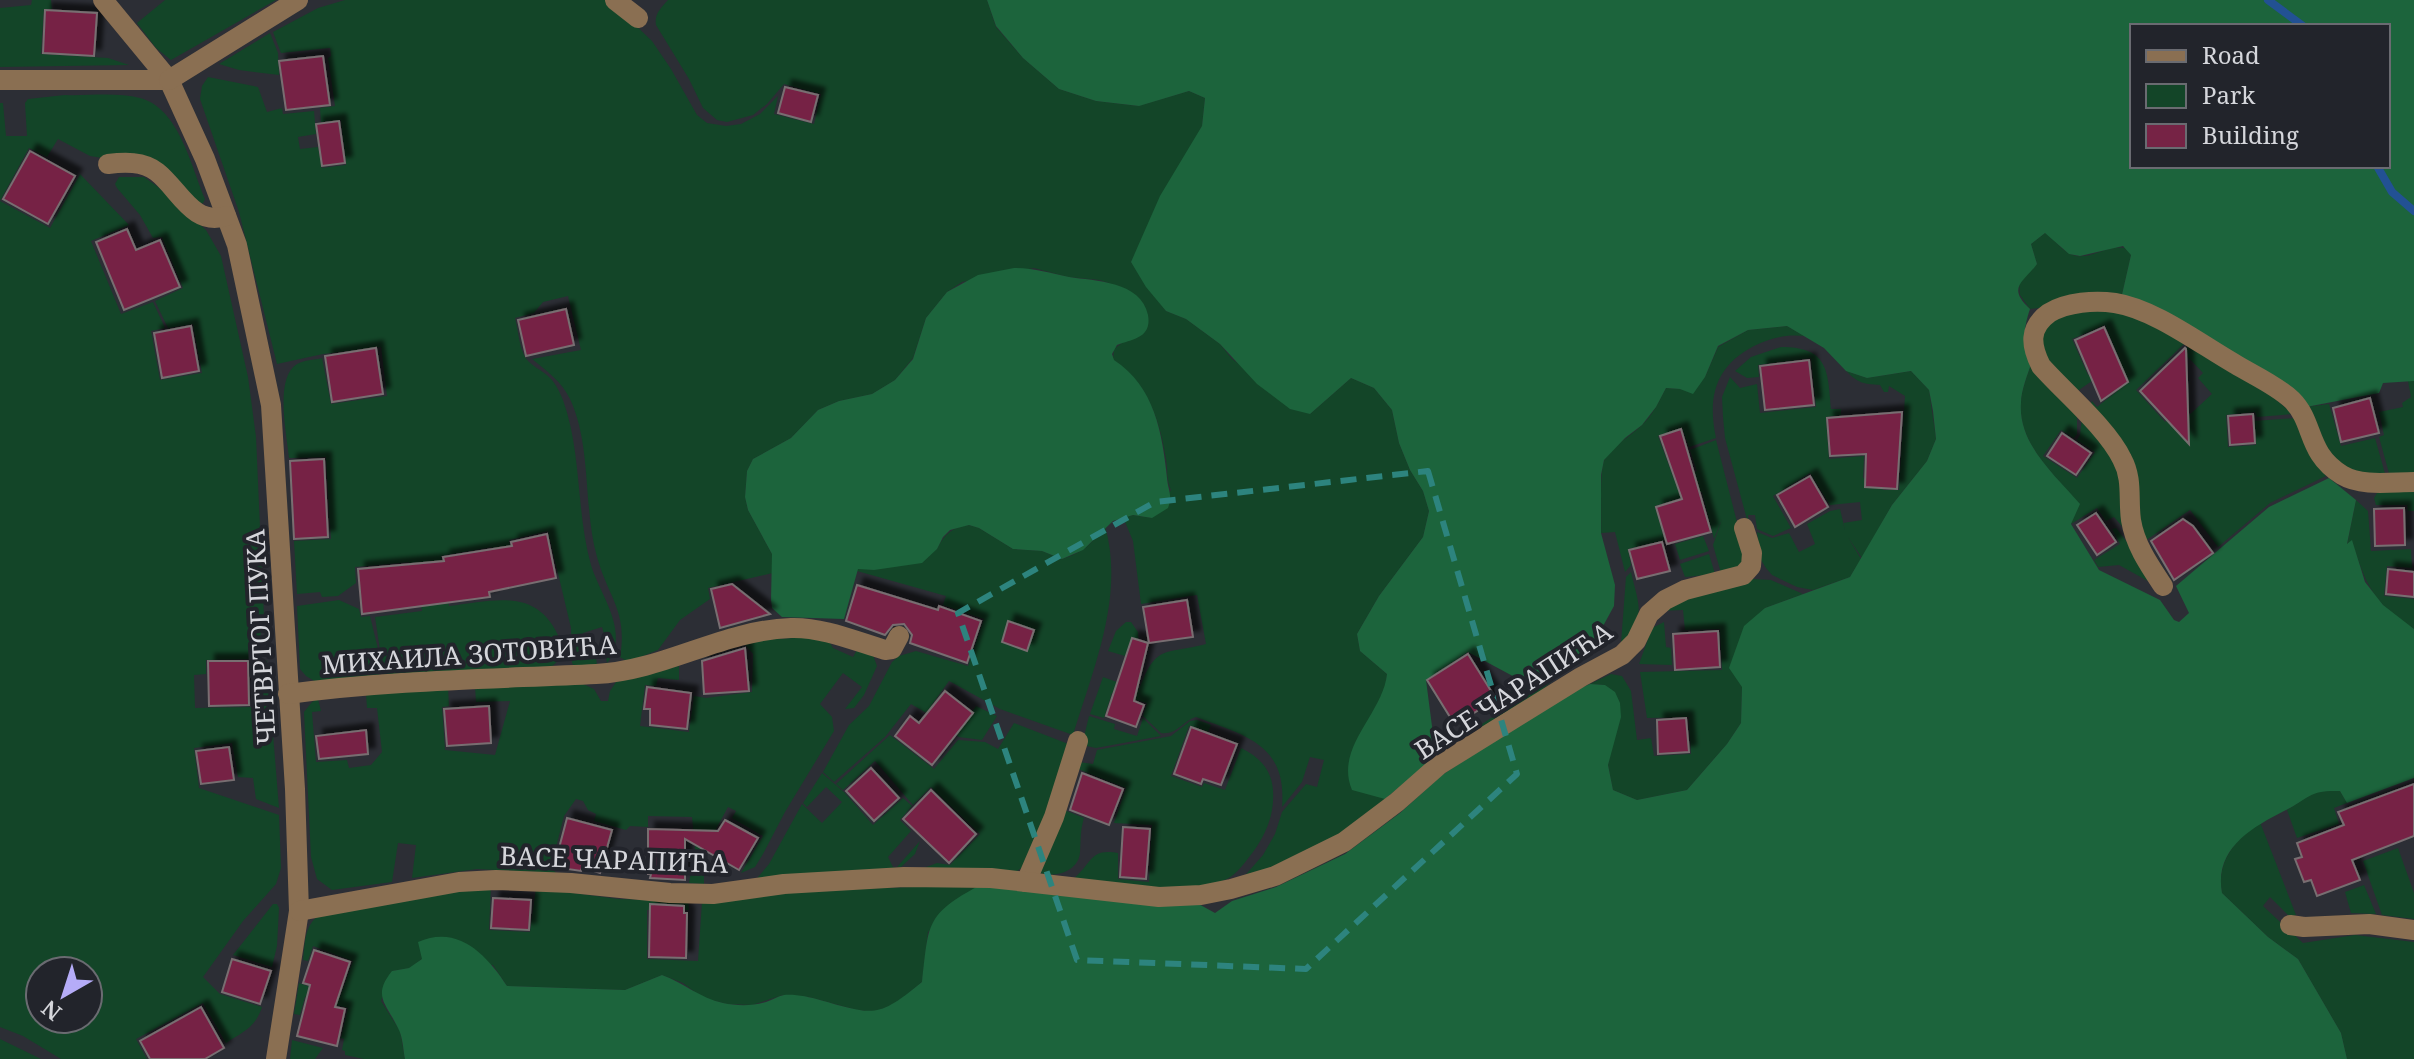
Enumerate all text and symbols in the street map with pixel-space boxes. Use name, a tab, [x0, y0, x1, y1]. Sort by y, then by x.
legend	[2130, 24, 2390, 168]
text: Road	[2202, 38, 2260, 71]
text: Park	[2202, 78, 2256, 111]
text: Building	[2202, 118, 2299, 151]
street label: ЧЕТВРТОГ ПУКА	[236, 528, 284, 746]
street label: ВАСЕ ЧАРАПИЋА	[1407, 612, 1619, 767]
street label: МИХАИЛА ЗОТОВИЋА	[321, 626, 618, 682]
street label: ВАСЕ ЧАРАПИЋА	[499, 837, 729, 881]
north arrow	[24, 955, 104, 1035]
text: N	[35, 994, 67, 1028]

